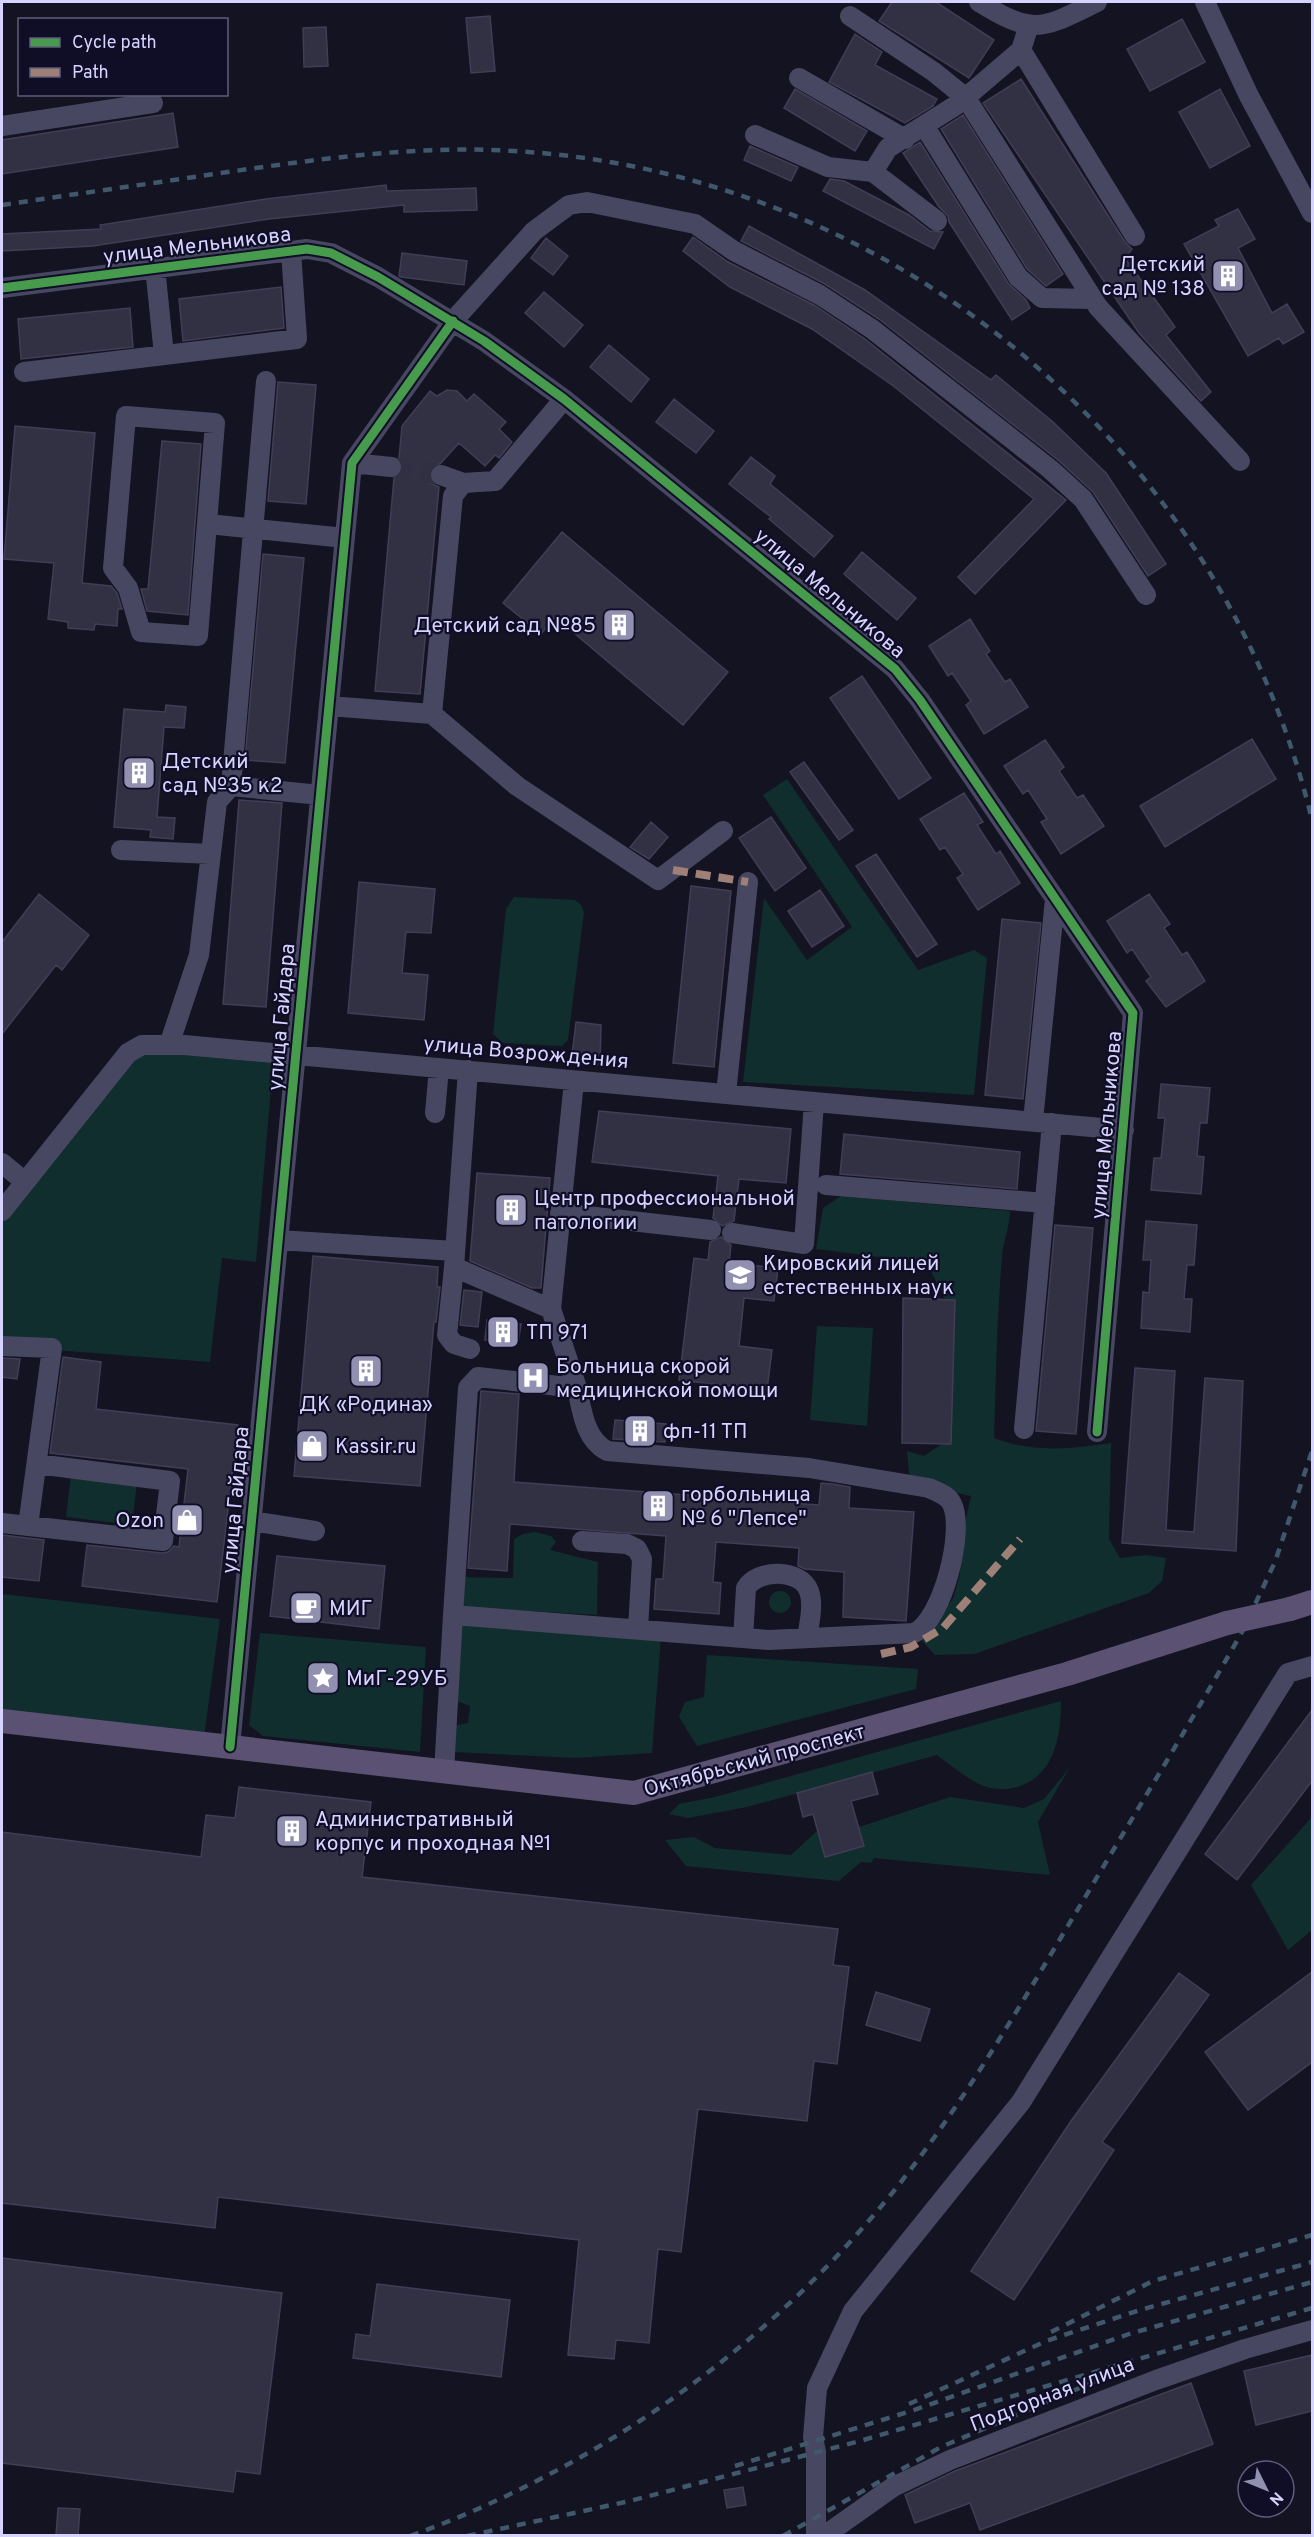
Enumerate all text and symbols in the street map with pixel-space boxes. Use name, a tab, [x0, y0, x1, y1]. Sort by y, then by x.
legend	[18, 18, 228, 96]
text: Cycle path	[72, 32, 157, 55]
text: Path	[72, 62, 109, 85]
street label: улица Мельникова	[102, 222, 293, 271]
place label: Детский сад № 138	[1102, 252, 1205, 303]
building icon: Детский сад № 138	[1210, 258, 1246, 294]
street label: улица Мельникова	[748, 523, 910, 665]
building icon: Детский сад №85	[601, 607, 637, 643]
place label: Детский сад №85	[413, 613, 596, 640]
place label: Детский сад №35 к2	[162, 749, 283, 800]
building icon: Детский сад №35 к2	[121, 755, 157, 791]
street label: улица Гайдара	[263, 942, 302, 1092]
street label: улица Мельникова	[1086, 1030, 1129, 1221]
street label: улица Возрождения	[422, 1031, 630, 1076]
place label: Центр профессиональной патологии	[534, 1186, 795, 1237]
building icon: Центр профессиональной патологии	[493, 1192, 529, 1228]
place label: Кировский лицей естественных наук	[763, 1251, 954, 1302]
school or university icon: Кировский лицей естественных наук	[722, 1257, 758, 1293]
building icon: ТП 971	[485, 1314, 521, 1350]
place label: ТП 971	[526, 1320, 589, 1347]
building icon: ДК «Родина»	[348, 1353, 384, 1389]
place label: Больница скорой медицинской помощи	[556, 1354, 778, 1405]
hospital icon: Больница скорой медицинской помощи	[515, 1360, 551, 1396]
place label: ДК «Родина»	[299, 1392, 433, 1419]
building icon: фп-11 ТП	[622, 1413, 658, 1449]
place label: фп-11 ТП	[663, 1419, 748, 1446]
street label: улица Гайдара	[217, 1425, 256, 1575]
shop icon: Kassir.ru	[294, 1428, 330, 1464]
place label: Kassir.ru	[335, 1434, 417, 1461]
place label: горбольница № 6 "Лепсе"	[681, 1482, 811, 1533]
building icon: горбольница № 6 "Лепсе"	[640, 1488, 676, 1524]
shop icon: Ozon	[169, 1502, 205, 1538]
place label: Ozon	[115, 1508, 164, 1535]
cafe icon: МИГ	[288, 1590, 324, 1626]
place label: МИГ	[329, 1596, 373, 1623]
place icon: МиГ-29УБ	[305, 1660, 341, 1696]
place label: МиГ-29УБ	[346, 1666, 447, 1693]
street label: Октябрьский проспект	[641, 1719, 868, 1804]
place label: Административный корпус и проходная №1	[315, 1807, 552, 1858]
building icon: Административный корпус и проходная №1	[274, 1813, 310, 1849]
street label: Подгорная улица	[967, 2352, 1139, 2439]
north arrow	[1236, 2459, 1296, 2519]
text: N	[1264, 2487, 1287, 2509]

